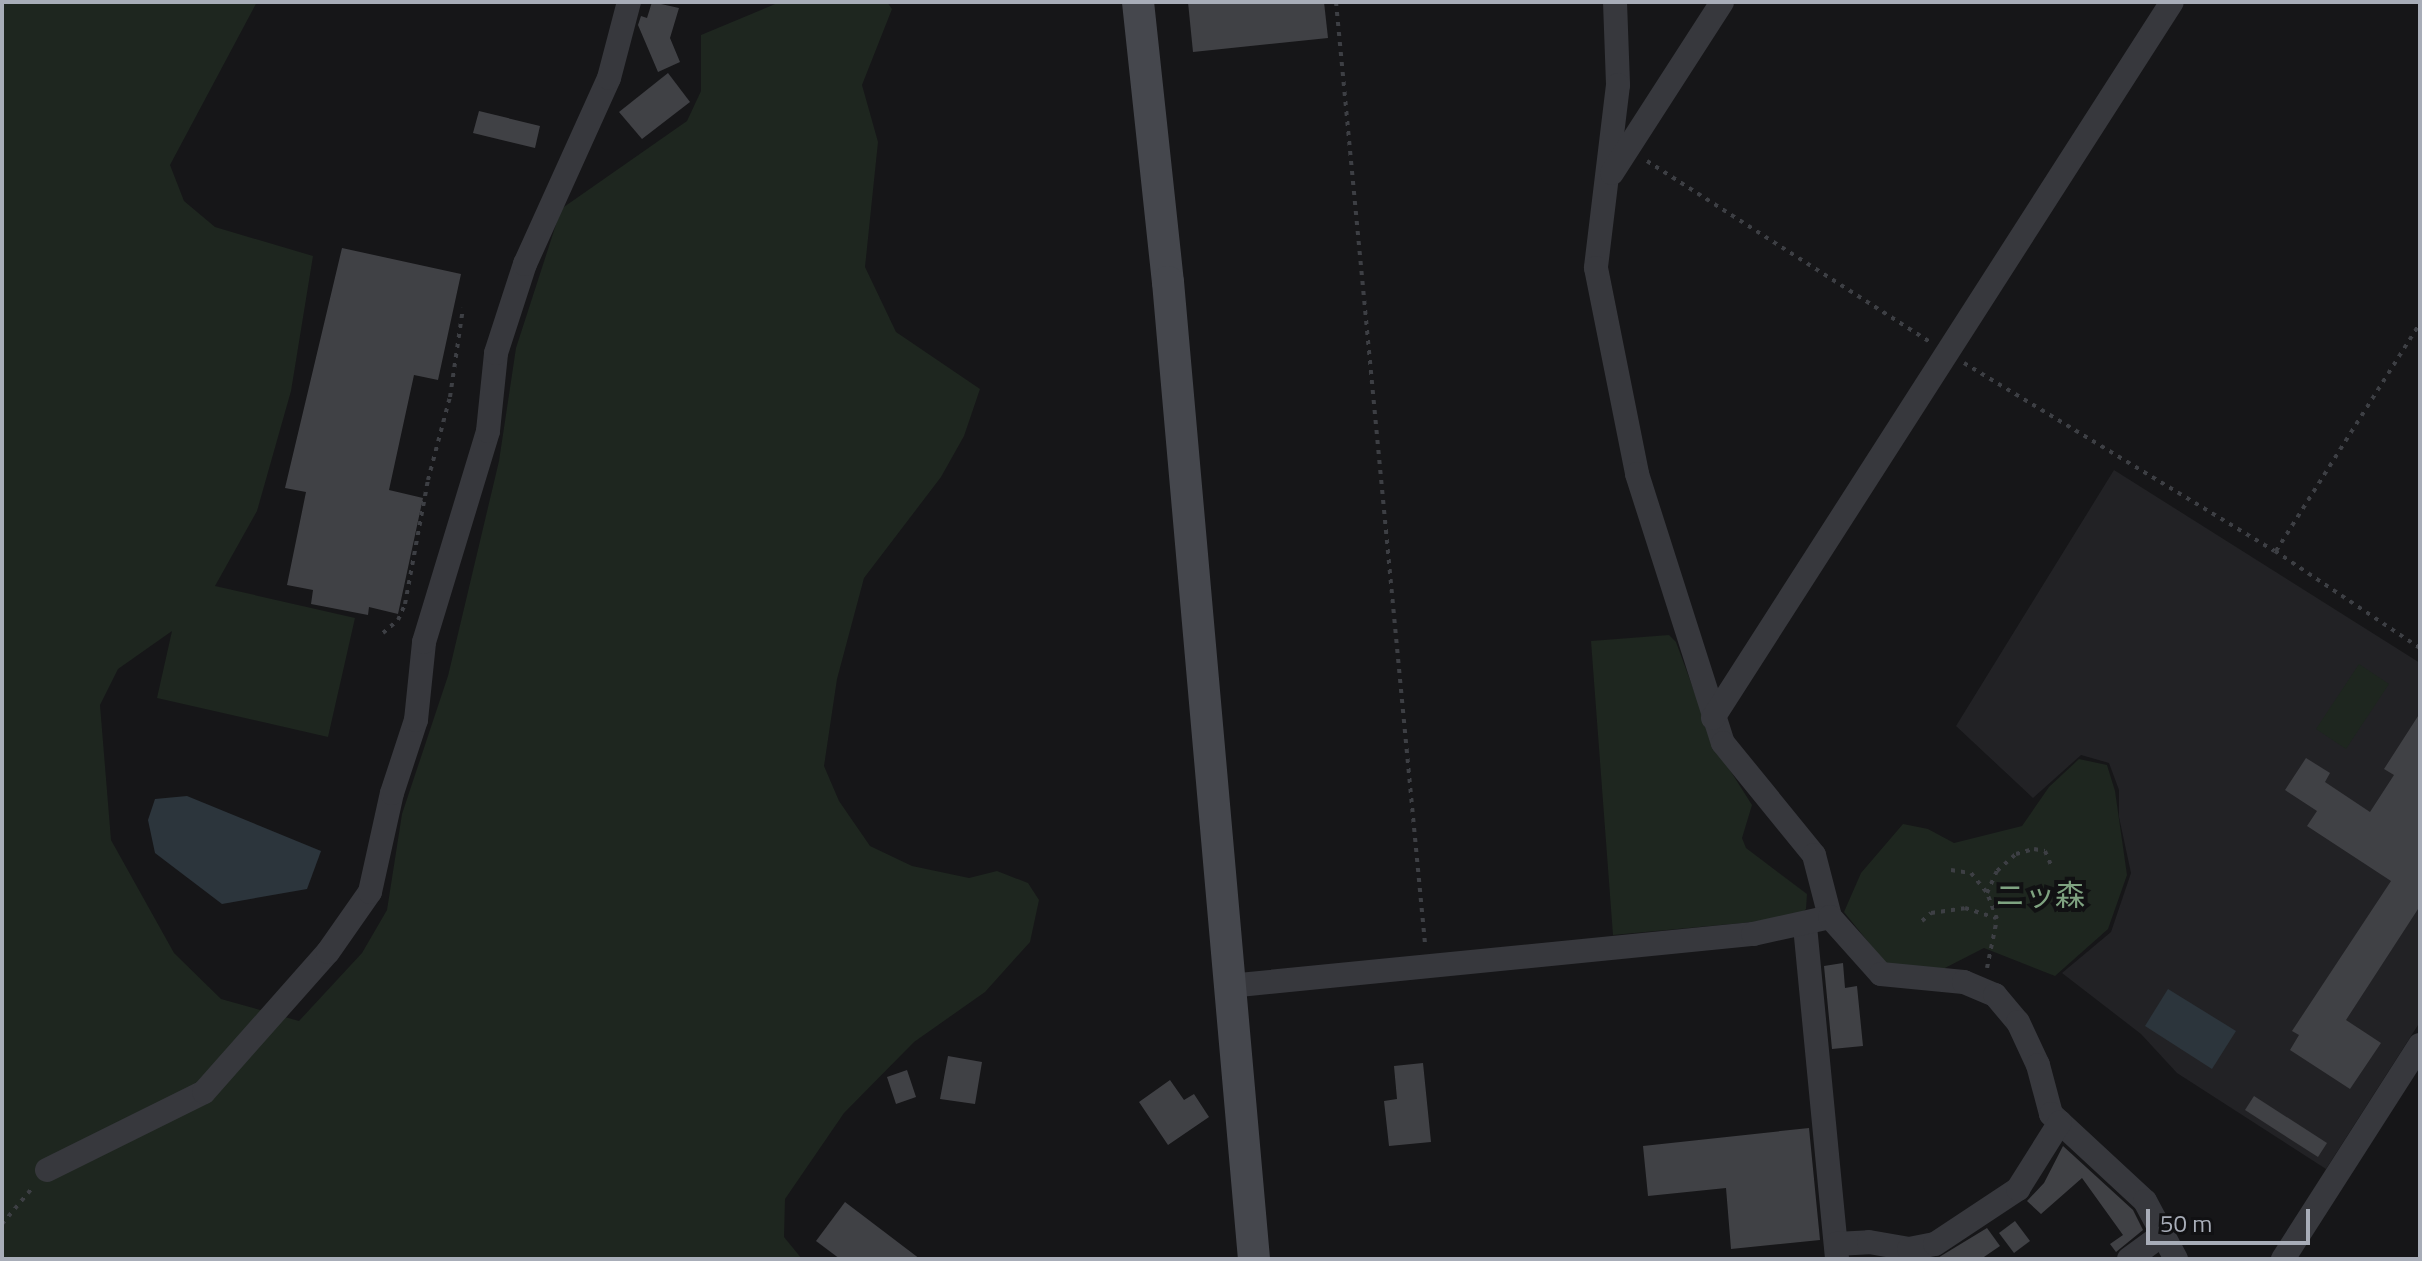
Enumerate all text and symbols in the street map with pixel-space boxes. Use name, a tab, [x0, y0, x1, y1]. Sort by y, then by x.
park label: ニッ森	[1995, 877, 2085, 913]
scale bar	[2150, 1193, 2314, 1243]
text: 50 m	[2160, 1205, 2212, 1241]

